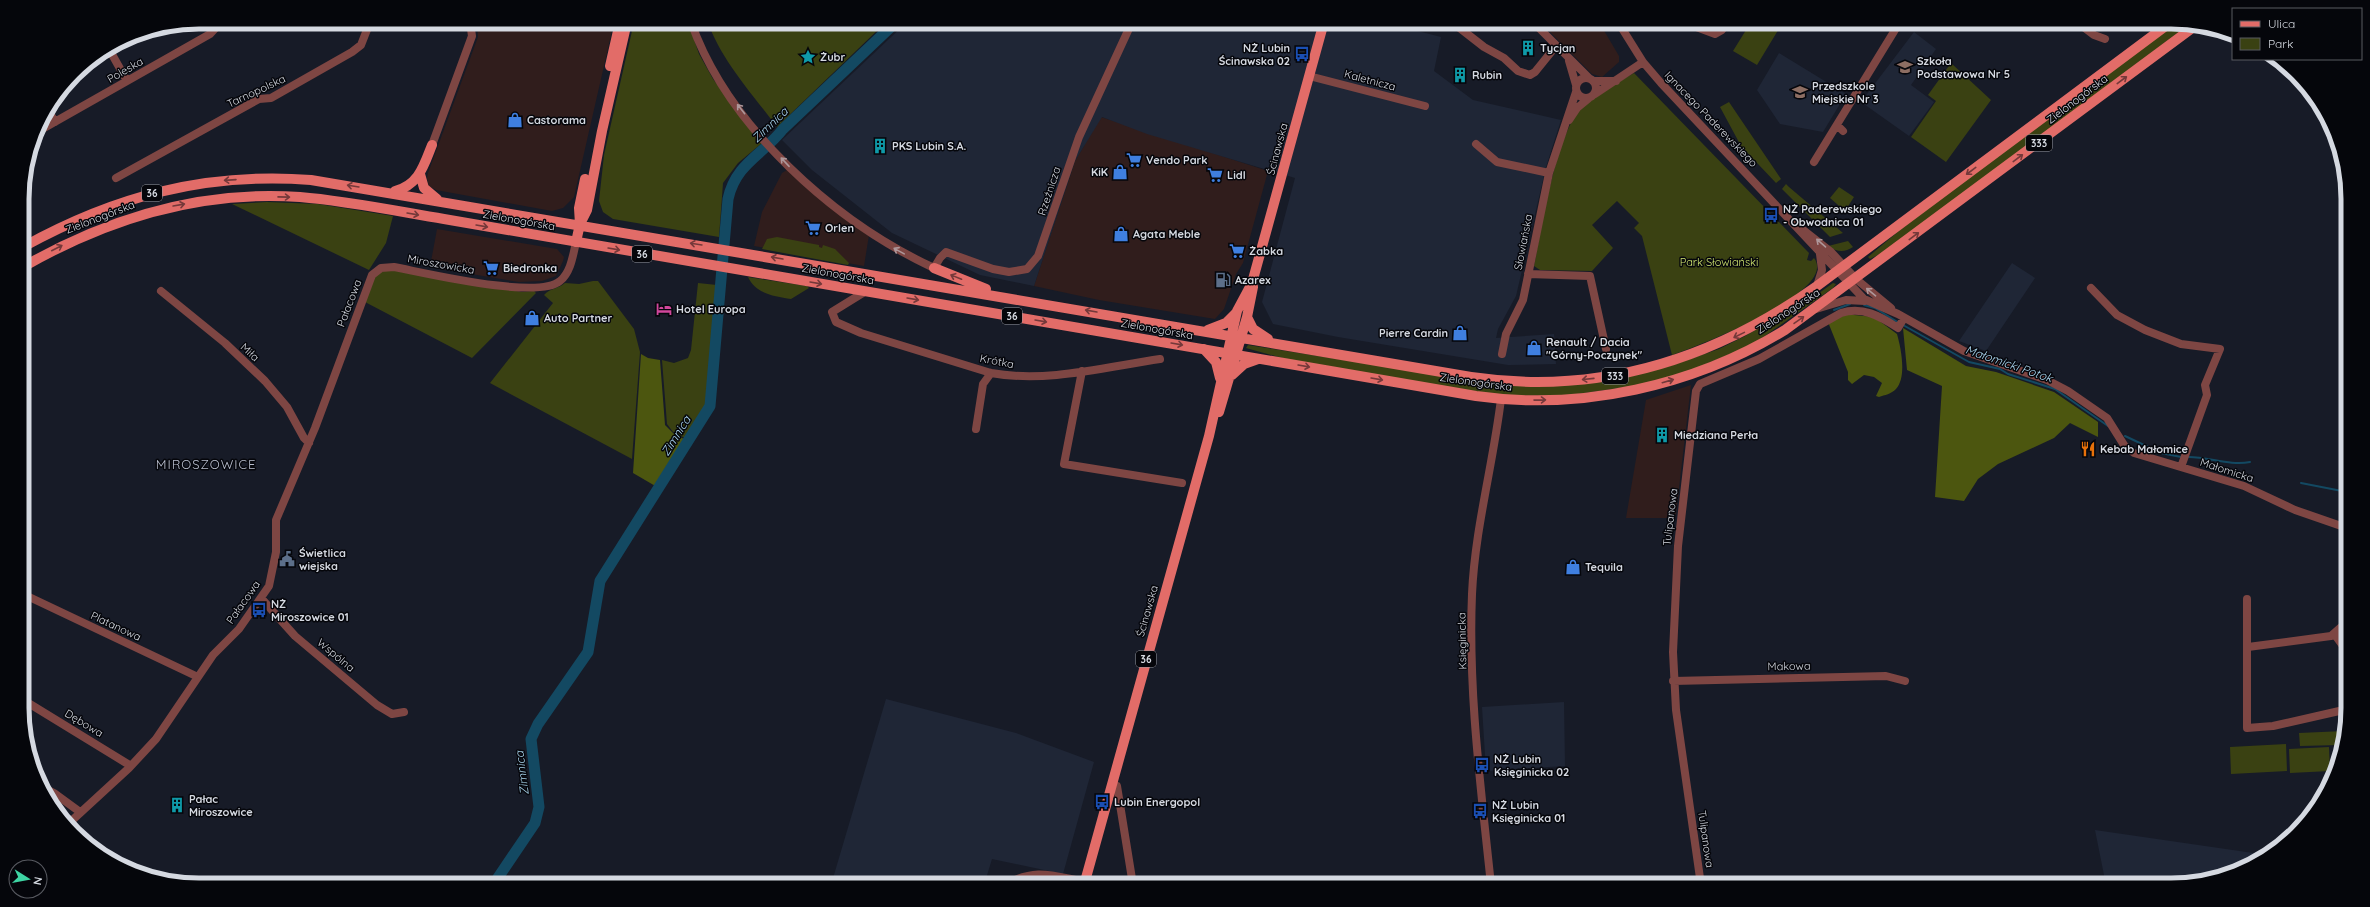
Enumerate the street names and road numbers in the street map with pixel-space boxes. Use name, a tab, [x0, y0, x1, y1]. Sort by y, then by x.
street label: Poleska	[104, 54, 146, 86]
street label: Kaletnicza	[1343, 66, 1397, 94]
street label: Ignacego Paderewskiego	[1661, 68, 1761, 170]
street label: Tarnopolska	[225, 71, 287, 111]
street label: Zielonogórska	[2044, 71, 2110, 127]
street label: Ścinawska	[1263, 122, 1291, 176]
road number: 333	[2026, 135, 2052, 151]
street label: Rzeźnicza	[1035, 165, 1063, 217]
road number: 36	[142, 185, 162, 201]
street label: Zielonogórska	[63, 197, 137, 237]
street label: Zielonogórska	[482, 207, 556, 233]
street label: Słowiańska	[1511, 213, 1535, 271]
road number: 36	[632, 246, 652, 262]
street label: Miroszowicka	[406, 251, 476, 277]
street label: Zielonogórska	[801, 261, 875, 287]
street label: Pałacowa	[334, 277, 364, 329]
street label: Zielonogórska	[1754, 285, 1822, 337]
road number: 36	[1002, 308, 1022, 324]
street label: Zielonogórska	[1120, 316, 1194, 342]
street label: Miła	[238, 340, 262, 364]
street label: Krótka	[979, 351, 1015, 371]
road number: 333	[1602, 368, 1628, 384]
street label: Zielonogórska	[1439, 370, 1513, 394]
street label: Małomicka	[2198, 455, 2256, 485]
street label: Tulipanowa	[1660, 487, 1680, 547]
street label: Pałacowa	[223, 578, 263, 626]
street label: Ścinawska	[1133, 584, 1161, 638]
street label: Platanowa	[89, 608, 143, 644]
street label: Księginicka	[1455, 612, 1469, 670]
street label: Wspólna	[314, 635, 358, 675]
road number: 36	[1136, 651, 1156, 667]
street label: Makowa	[1767, 659, 1811, 673]
street label: Dębowa	[62, 706, 106, 740]
street label: Tulipanowa	[1695, 809, 1717, 869]

